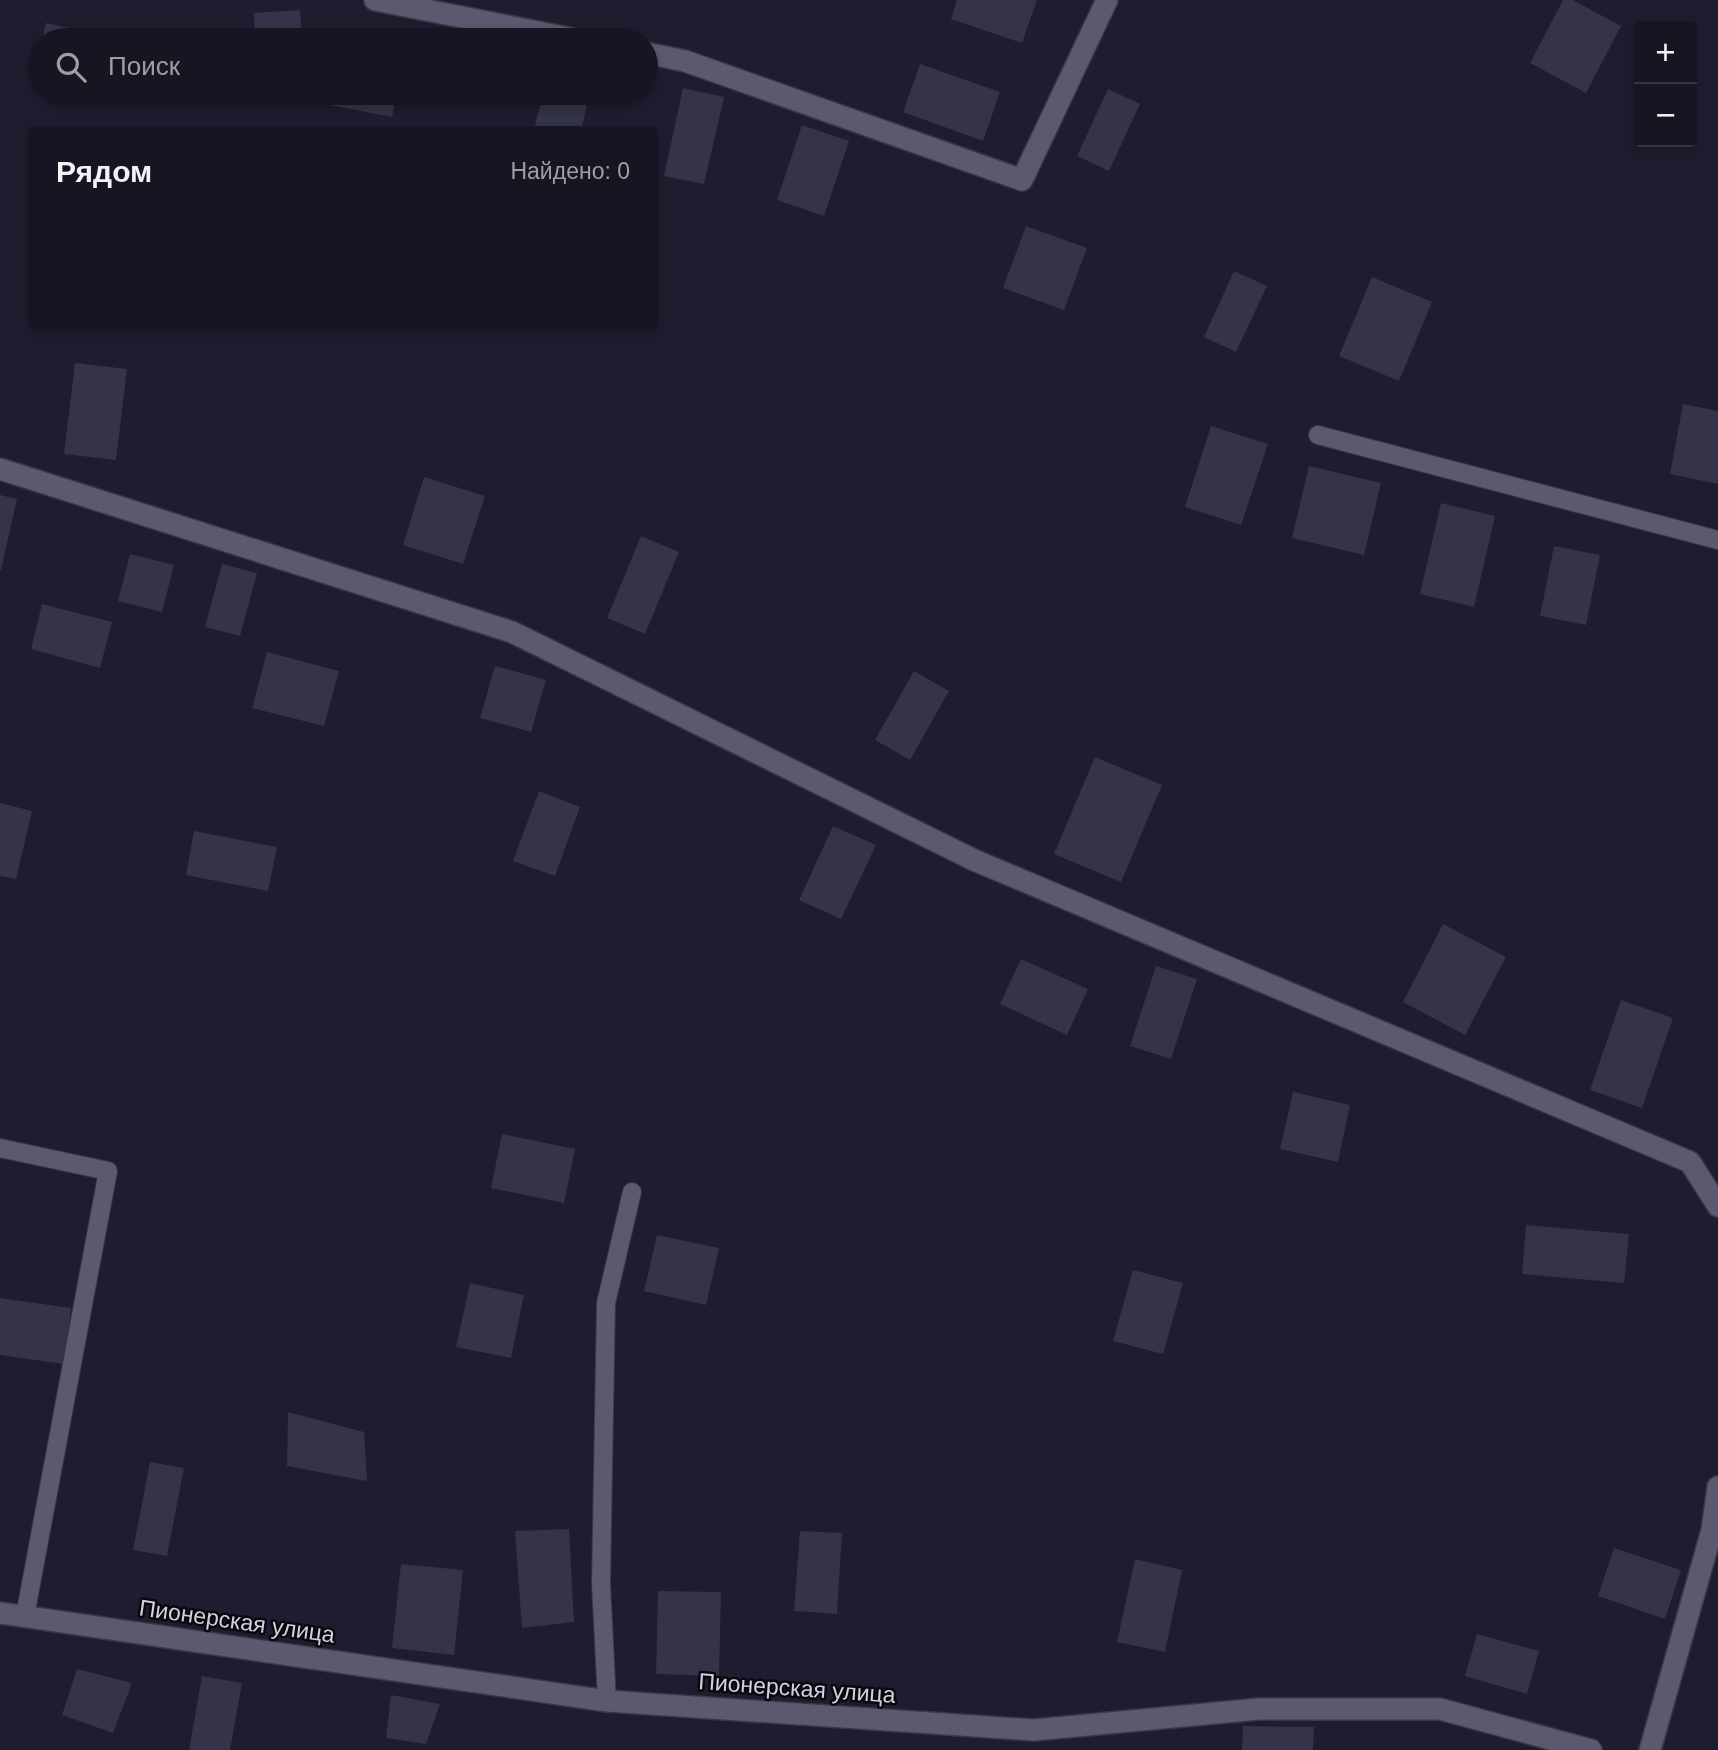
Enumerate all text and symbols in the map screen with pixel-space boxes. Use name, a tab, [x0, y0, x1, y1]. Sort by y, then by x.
map controls	[1634, 21, 1697, 147]
button: +	[1634, 21, 1697, 84]
search box	[28, 28, 658, 105]
icon: search	[52, 48, 90, 86]
text: Поиск	[108, 51, 180, 81]
button: −	[1634, 84, 1697, 147]
text: Рядом	[56, 155, 152, 188]
text: Найдено: 0	[510, 158, 630, 184]
street label: Пионерская улица	[137, 1594, 337, 1648]
street label: Пионерская улица	[698, 1668, 897, 1708]

